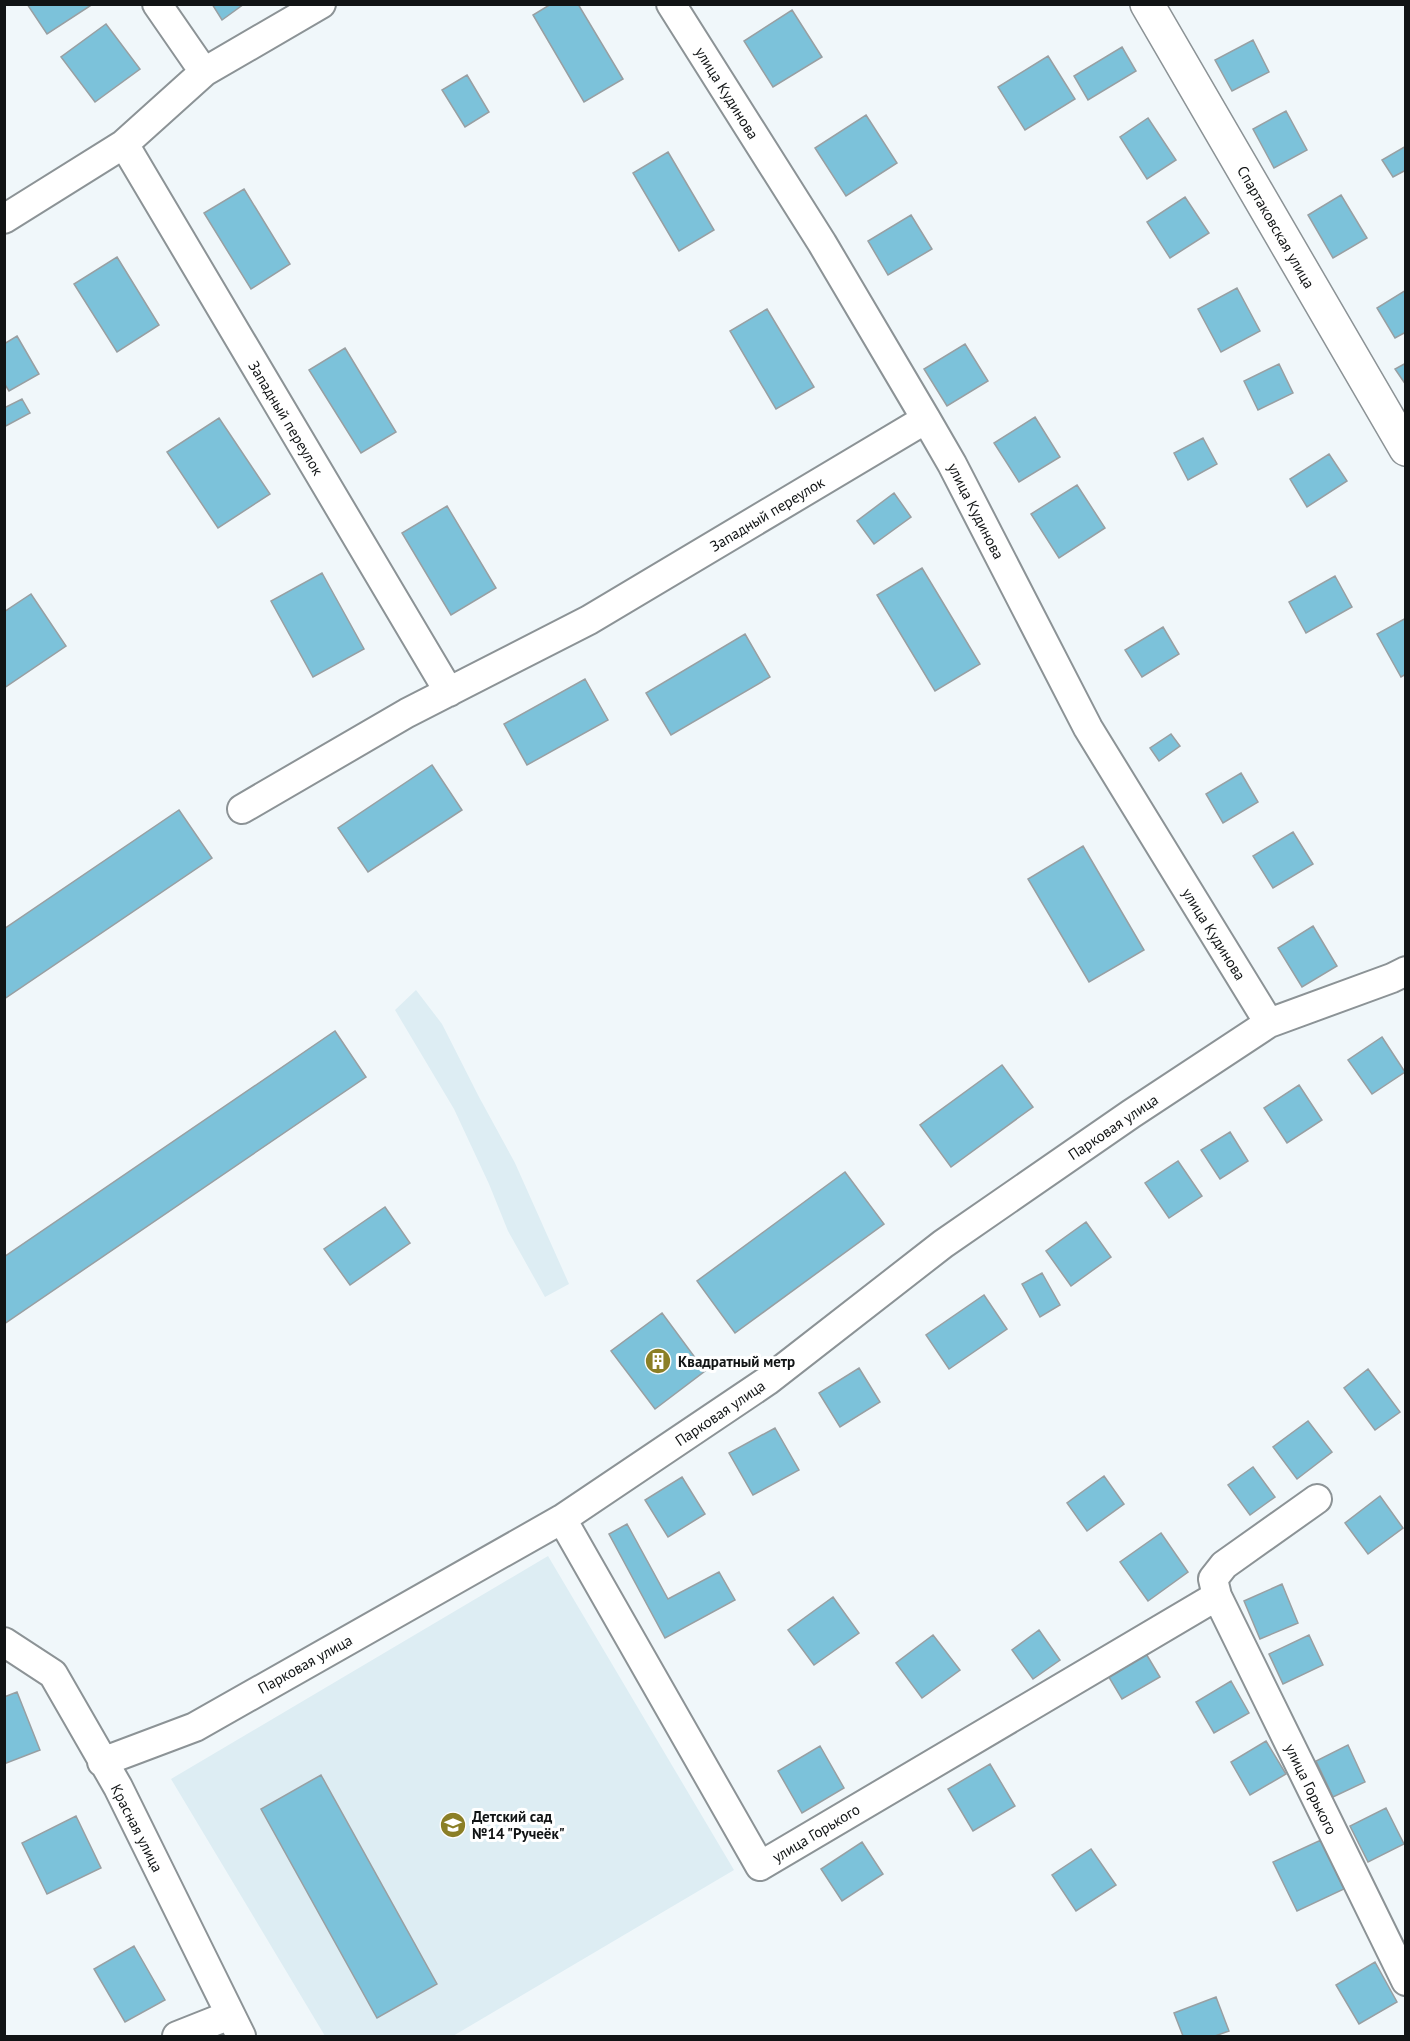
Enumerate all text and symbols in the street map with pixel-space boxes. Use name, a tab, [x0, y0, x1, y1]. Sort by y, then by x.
street label: улица Кудинова	[691, 43, 763, 143]
street label: Спартаковская улица	[1233, 162, 1319, 292]
street label: Западный переулок	[244, 357, 328, 479]
street label: улица Кудинова	[944, 460, 1008, 562]
street label: Западный переулок	[706, 472, 828, 556]
street label: улица Кудинова	[1178, 884, 1250, 984]
street label: Парковая улица	[1064, 1090, 1162, 1164]
building icon: Квадратный метр	[643, 1346, 673, 1376]
place label: Квадратный метр	[678, 1352, 795, 1371]
street label: Парковая улица	[671, 1376, 769, 1450]
street label: Парковая улица	[255, 1630, 355, 1698]
street label: улица Горького	[1281, 1740, 1341, 1838]
street label: Красная улица	[107, 1781, 167, 1875]
street label: улица Горького	[769, 1799, 863, 1867]
place label: Детский сад №14 "Ручеёк"	[472, 1807, 565, 1843]
school or university icon: Детский сад №14 "Ручеёк"	[438, 1810, 468, 1840]

